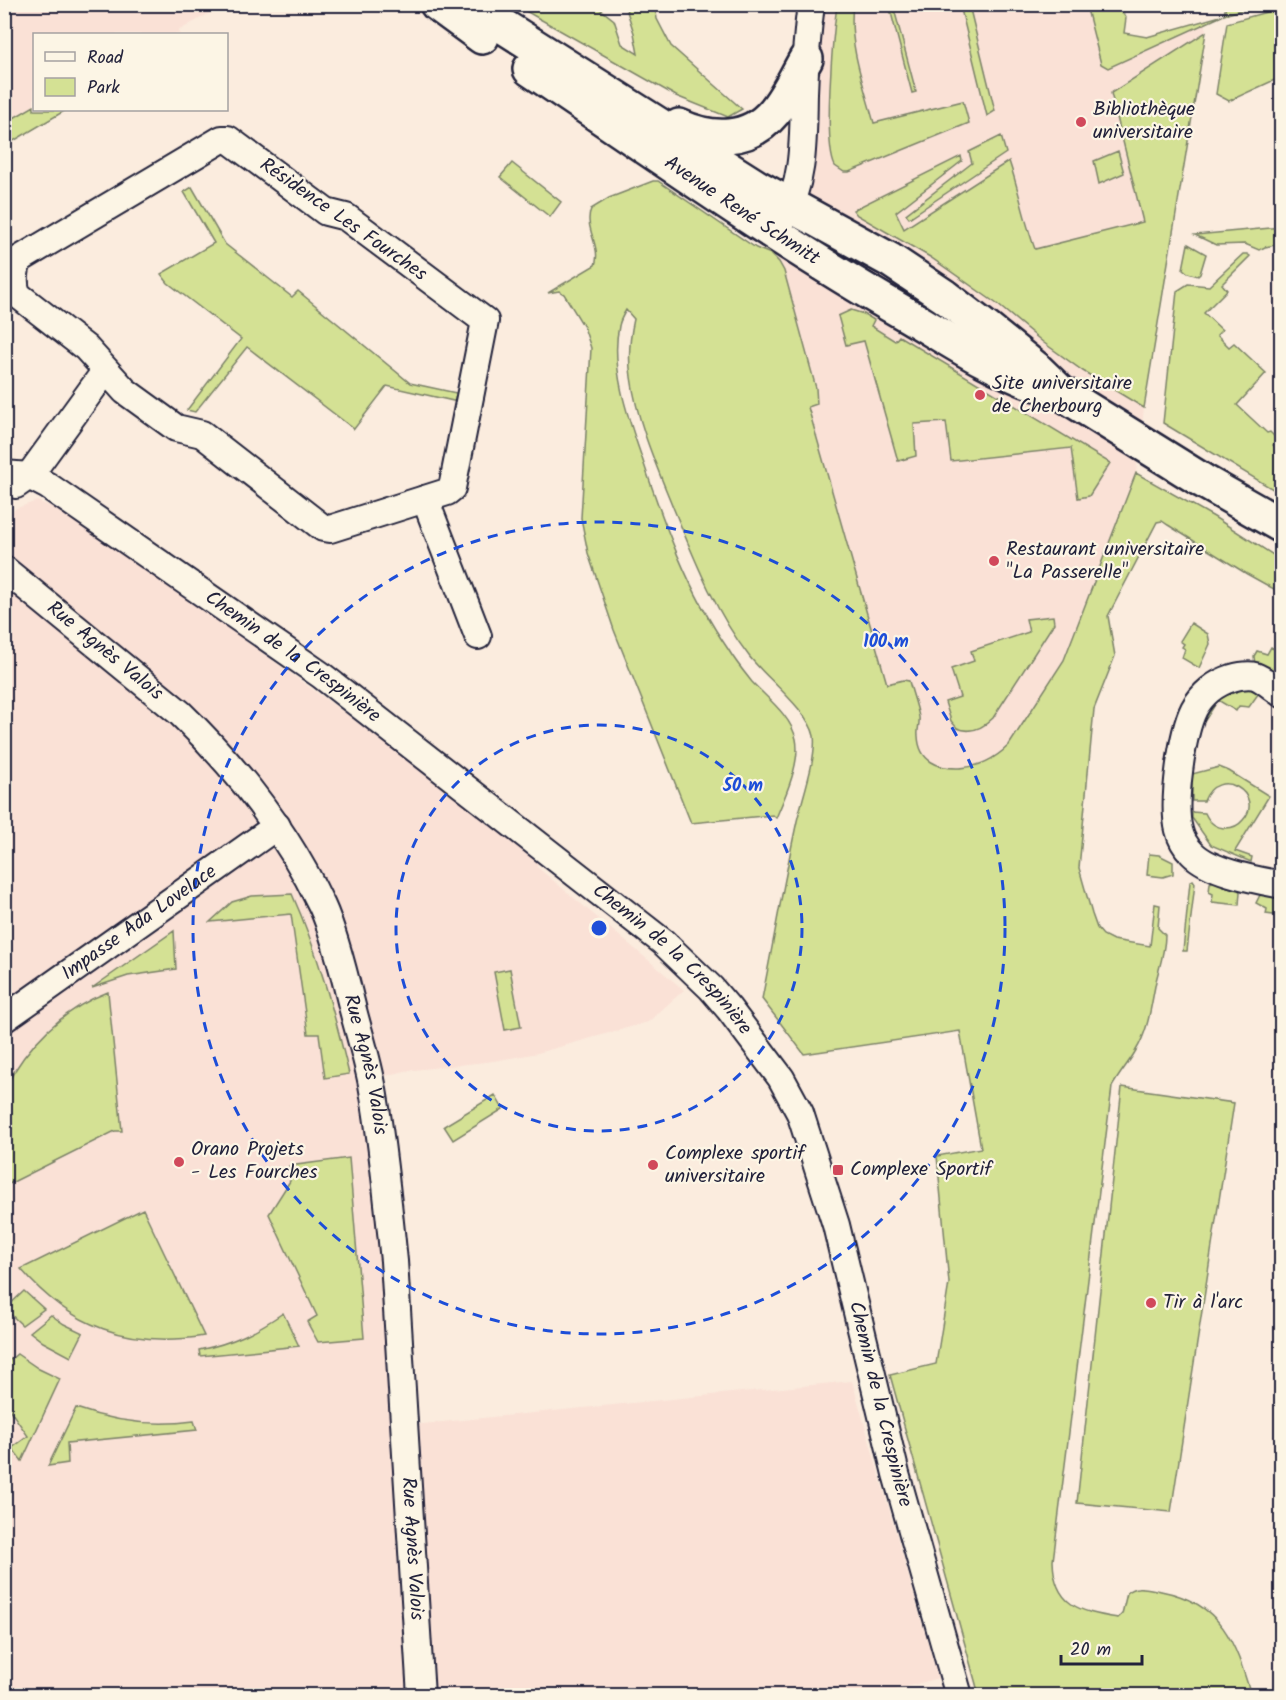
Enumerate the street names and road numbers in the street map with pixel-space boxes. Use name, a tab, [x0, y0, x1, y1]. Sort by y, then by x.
street label: Avenue René Schmitt	[657, 148, 826, 275]
street label: Résidence Les Fourches	[252, 150, 434, 290]
street label: Chemin de la Crespinière	[198, 583, 387, 732]
street label: Rue Agnès Valois	[39, 594, 171, 709]
street label: Impasse Ada Lovelace	[55, 857, 224, 989]
street label: Chemin de la Crespinière	[585, 876, 760, 1042]
street label: Rue Agnès Valois	[334, 991, 396, 1137]
street label: Chemin de la Crespinière	[839, 1298, 921, 1511]
street label: Rue Agnès Valois	[391, 1476, 432, 1622]

